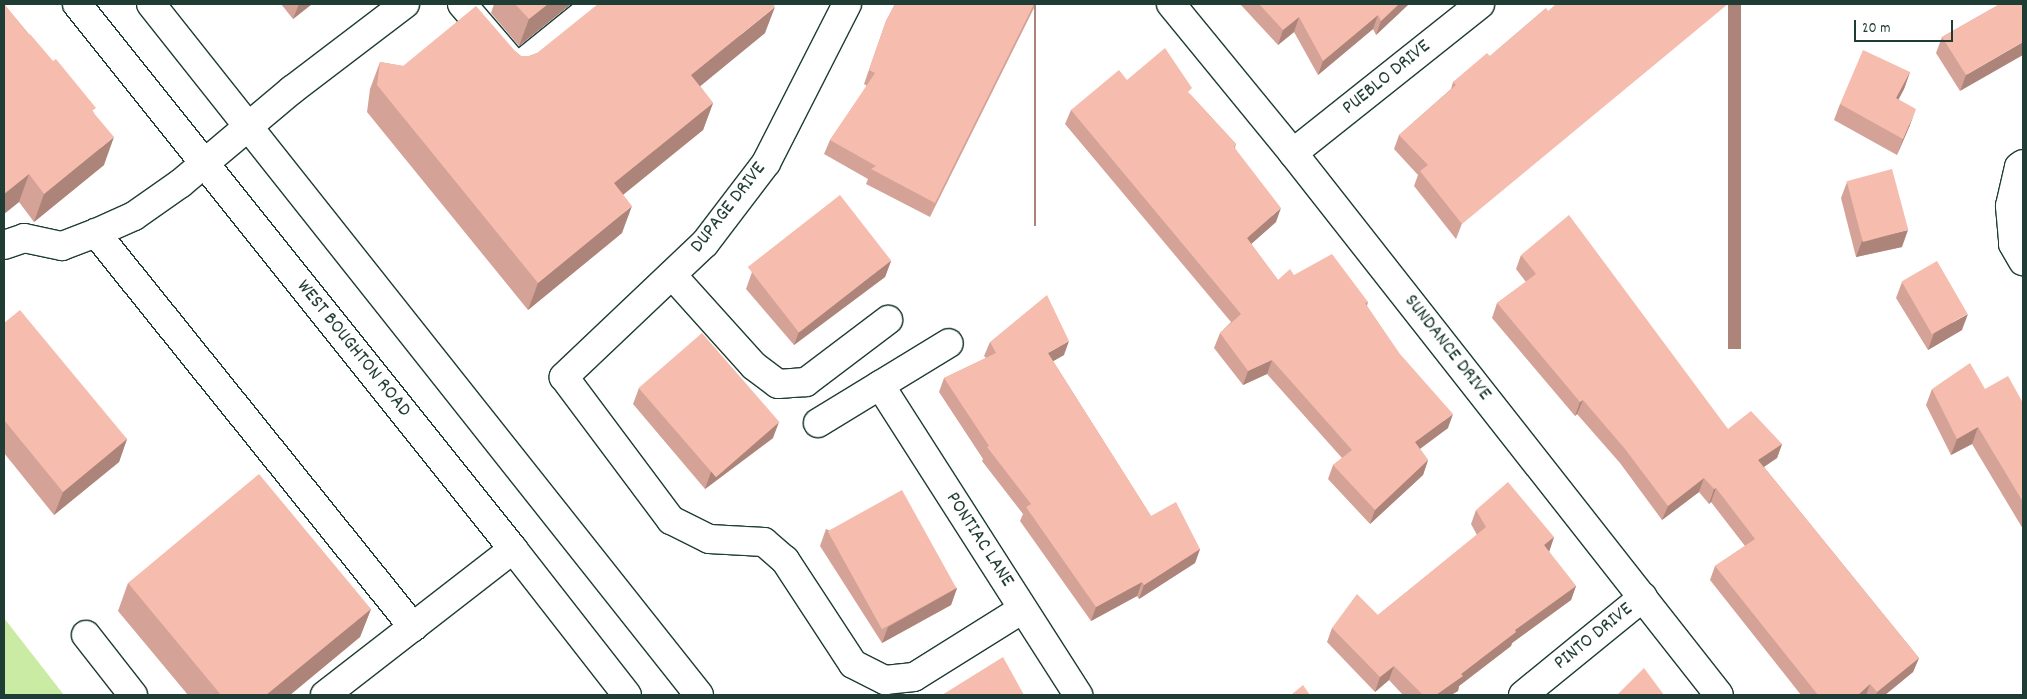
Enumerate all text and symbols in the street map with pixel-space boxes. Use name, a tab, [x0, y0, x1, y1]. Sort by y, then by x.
scale bar	[1857, 10, 1956, 42]
text: 20 m	[1862, 18, 1890, 40]
street label: PUEBLO DRIVE	[1338, 35, 1436, 121]
street label: DUPAGE DRIVE	[686, 158, 772, 258]
street label: WEST BOUGHTON ROAD	[290, 276, 416, 422]
street label: SUNDANCE DRIVE	[1398, 290, 1496, 406]
street label: PONTIAC LANE	[940, 488, 1018, 592]
street label: PINTO DRIVE	[1550, 598, 1638, 676]

